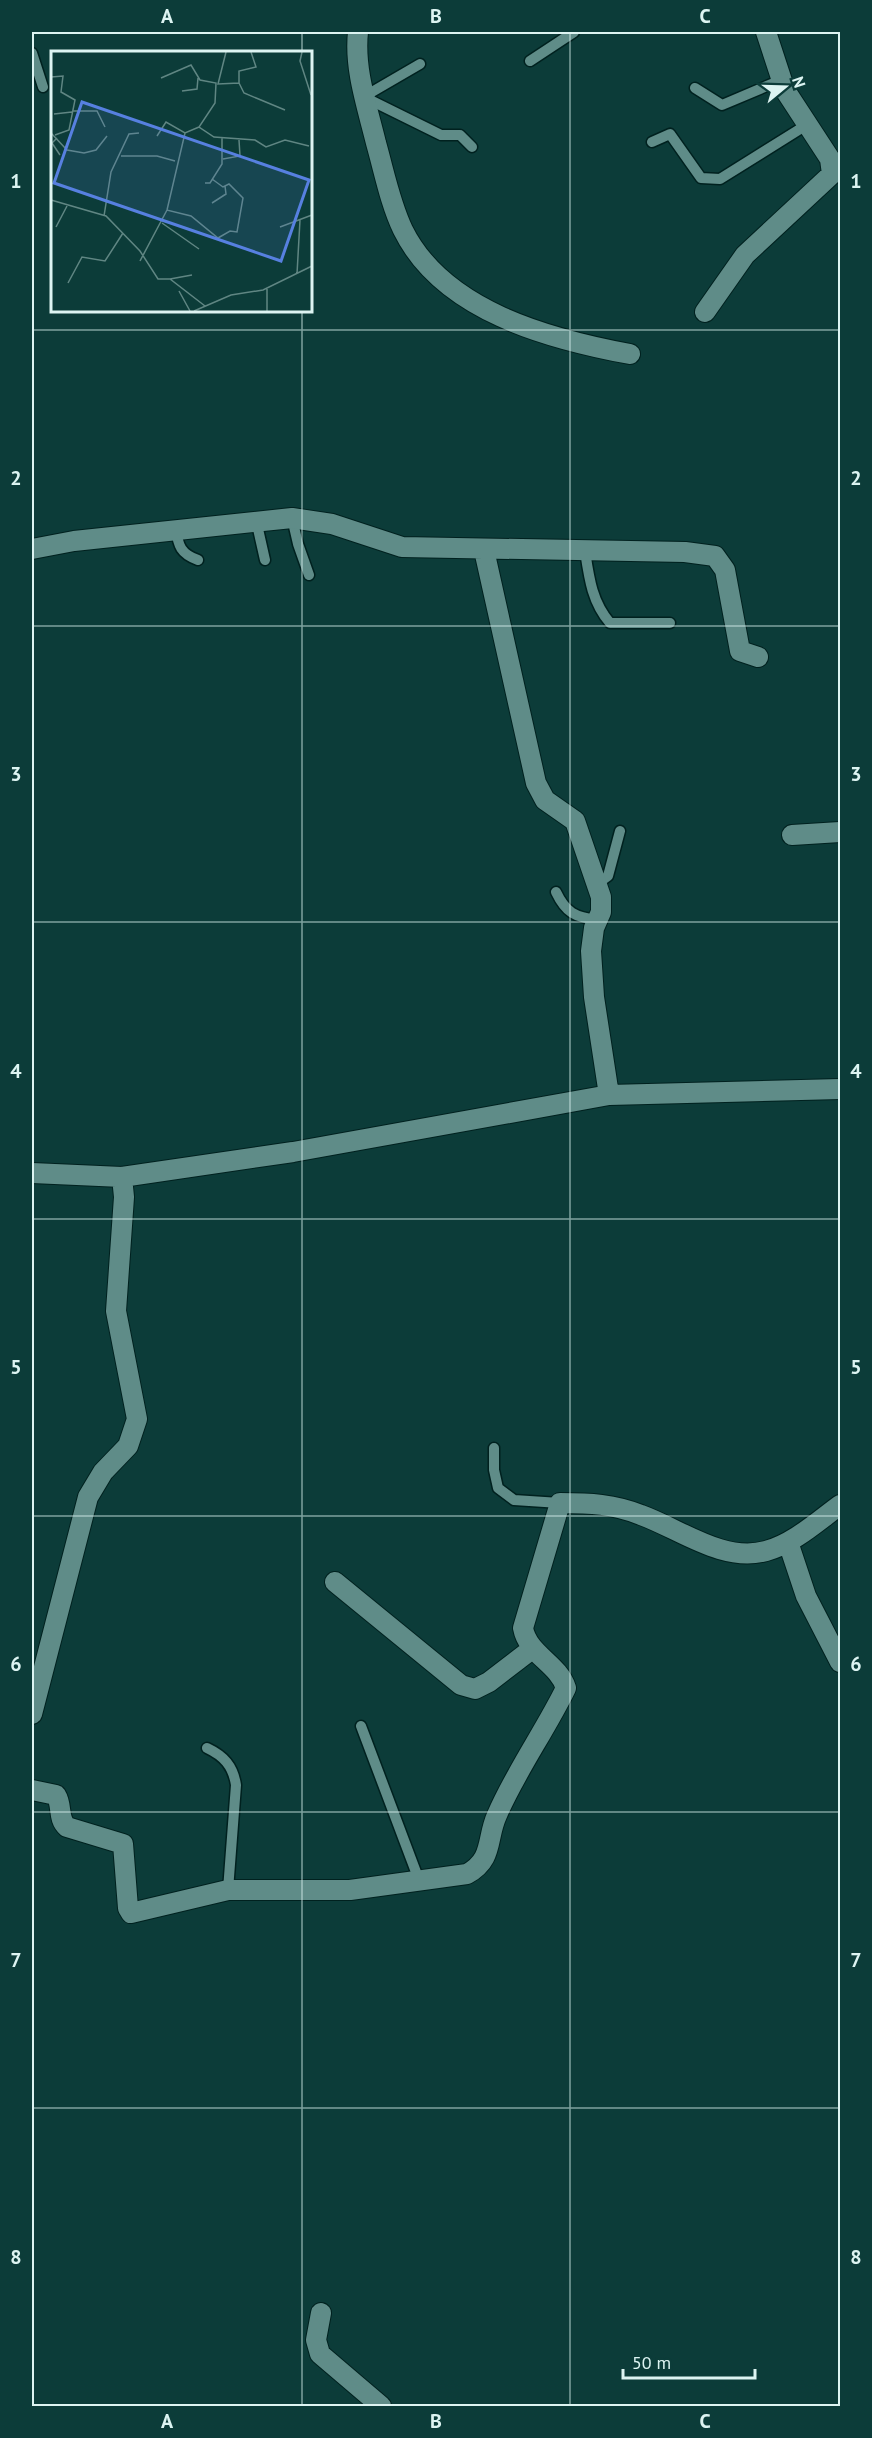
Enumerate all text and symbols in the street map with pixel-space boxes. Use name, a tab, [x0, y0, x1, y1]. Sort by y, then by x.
text: A	[161, 3, 174, 29]
text: B	[430, 3, 442, 29]
text: C	[699, 3, 711, 29]
inset map	[51, 51, 312, 312]
north arrow	[755, 57, 815, 117]
text: N	[788, 74, 810, 90]
text: 1	[10, 168, 22, 194]
text: 1	[850, 168, 862, 194]
text: 2	[10, 465, 22, 491]
text: 2	[850, 465, 862, 491]
text: 3	[10, 761, 22, 787]
text: 3	[850, 761, 862, 787]
text: 4	[10, 1058, 22, 1084]
text: 4	[850, 1058, 862, 1084]
text: 5	[10, 1354, 22, 1380]
text: 5	[850, 1354, 862, 1380]
text: 6	[10, 1651, 22, 1677]
text: 6	[850, 1651, 862, 1677]
text: 7	[10, 1947, 22, 1973]
text: 7	[850, 1947, 862, 1973]
text: 8	[10, 2244, 22, 2270]
text: 8	[850, 2244, 862, 2270]
scale bar	[623, 2342, 755, 2380]
text: 50 m	[632, 2351, 671, 2374]
text: A	[161, 2408, 174, 2434]
text: B	[430, 2408, 442, 2434]
text: C	[699, 2408, 711, 2434]

